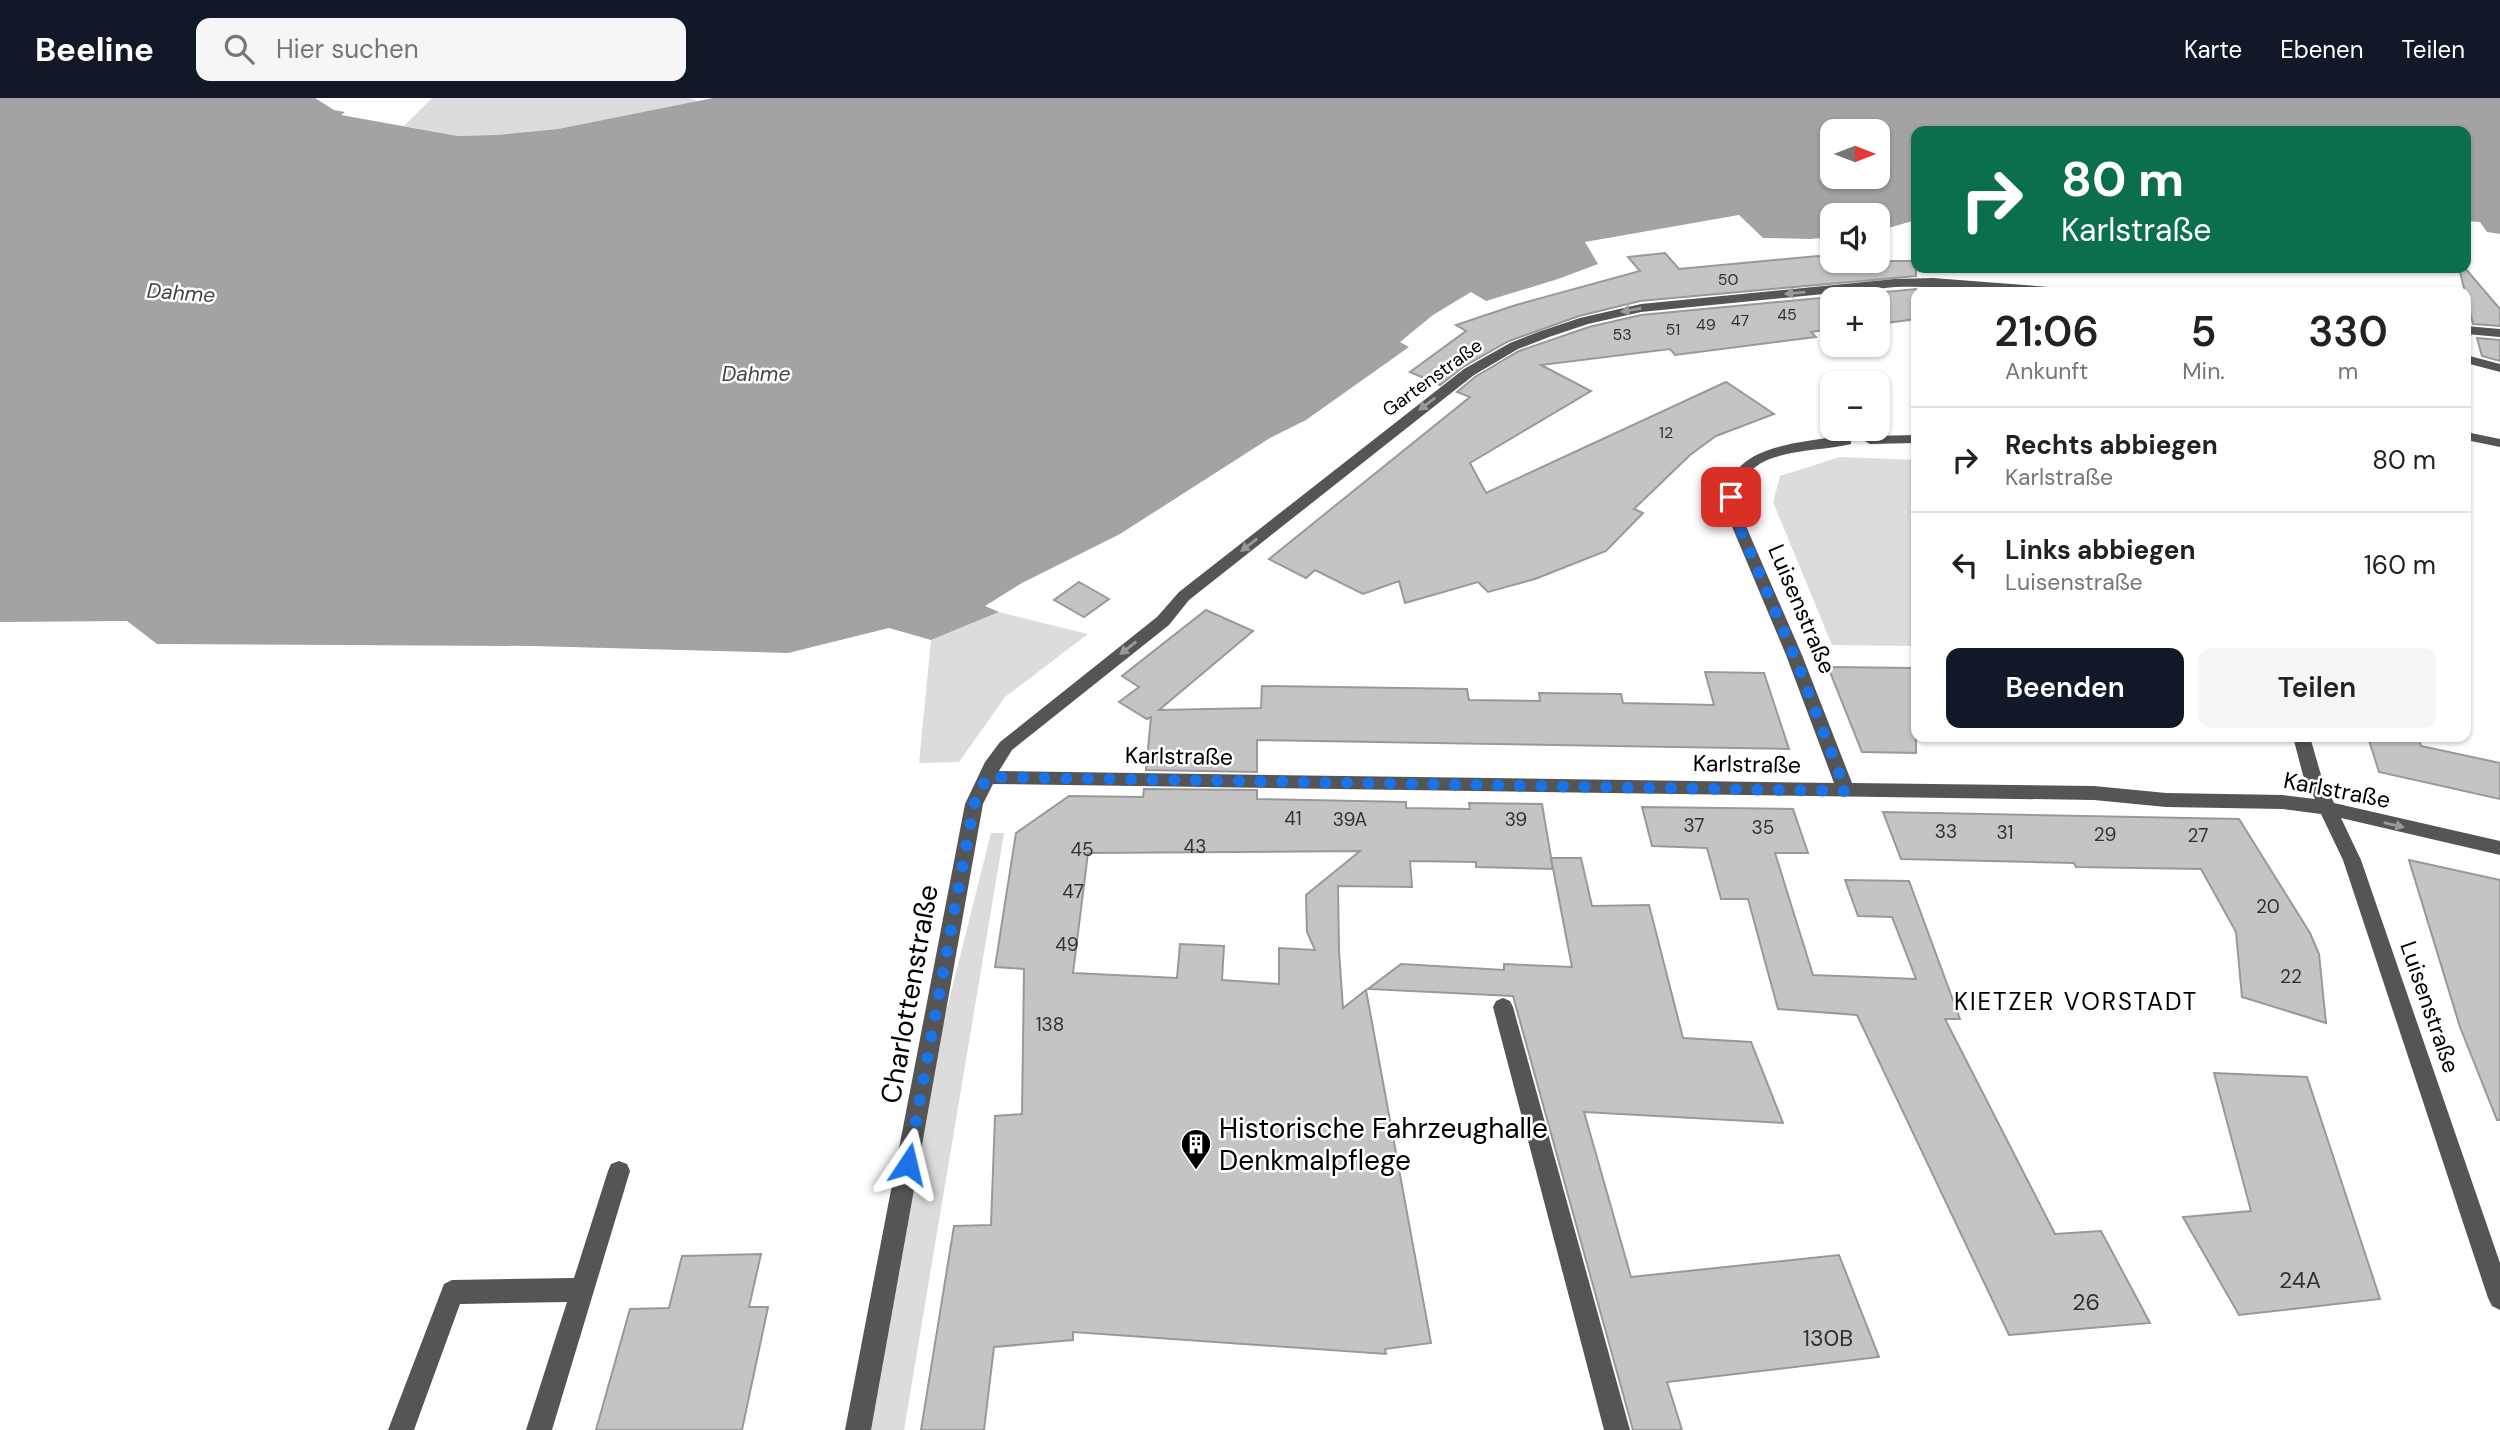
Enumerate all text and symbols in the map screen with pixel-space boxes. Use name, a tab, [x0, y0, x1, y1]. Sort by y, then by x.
search box	[196, 18, 686, 81]
text: Beeline	[35, 28, 154, 71]
icon: search	[220, 30, 258, 68]
text: Hier suchen	[276, 32, 419, 66]
text: Karte	[2184, 34, 2242, 65]
text: Ebenen	[2280, 34, 2364, 65]
text: Teilen	[2402, 34, 2465, 65]
north arrow	[1820, 119, 1890, 189]
map controls	[1820, 119, 1890, 441]
text: 80 m	[2061, 147, 2184, 211]
icon: right	[1946, 154, 2037, 245]
button: sound	[1820, 203, 1890, 273]
text: Karlstraße	[2061, 209, 2211, 251]
house number: 50	[1718, 269, 1738, 290]
water label: Dahme	[146, 277, 216, 309]
button: +	[1820, 287, 1890, 357]
one-way arrow	[1784, 288, 1806, 299]
house number: 45	[1777, 304, 1797, 325]
text: 21:06	[1994, 304, 2099, 359]
text: 5	[2191, 304, 2217, 359]
text: 330	[2308, 304, 2388, 359]
one-way arrow	[1620, 305, 1642, 316]
house number: 47	[1731, 310, 1749, 331]
house number: 49	[1696, 314, 1716, 335]
house number: 51	[1666, 319, 1680, 340]
house number: 53	[1612, 324, 1632, 345]
street label: Gartenstraße	[1377, 333, 1487, 422]
text: Ankunft	[2005, 356, 2088, 386]
text: Min.	[2182, 356, 2225, 386]
text: m	[2338, 356, 2358, 386]
water label: Dahme	[722, 360, 790, 388]
button: −	[1820, 371, 1890, 441]
one-way arrow	[1419, 397, 1437, 412]
house number: 12	[1659, 422, 1673, 443]
text: Rechts abbiegen	[2005, 428, 2218, 462]
icon: right	[1946, 441, 1984, 479]
text: 80 m	[2372, 443, 2436, 477]
text: Karlstraße	[2005, 462, 2113, 492]
pin	[1701, 467, 1761, 527]
icon: arrive	[1712, 478, 1750, 516]
text: Links abbiegen	[2005, 533, 2195, 567]
one-way arrow	[1240, 537, 1258, 552]
street label: Luisenstraße	[1761, 540, 1843, 678]
icon: left	[1946, 546, 1984, 584]
text: 160 m	[2364, 548, 2436, 582]
text: Luisenstraße	[2005, 567, 2143, 597]
one-way arrow	[1120, 641, 1138, 656]
button: Beenden	[1946, 648, 2184, 728]
button: Teilen	[2198, 648, 2436, 728]
street label: Karlstraße	[1125, 740, 1233, 772]
street label: Karlstraße	[1693, 748, 1801, 780]
street label: Karlstraße	[2281, 765, 2393, 815]
house number: 41	[1284, 806, 1302, 831]
house number: 39A	[1333, 807, 1368, 832]
house number: 39	[1505, 807, 1527, 832]
house number: 37	[1683, 813, 1705, 838]
house number: 35	[1752, 815, 1774, 840]
house number: 33	[1935, 819, 1957, 844]
house number: 31	[1997, 820, 2013, 845]
one-way arrow	[2383, 820, 2405, 831]
house number: 29	[2094, 822, 2116, 847]
house number: 27	[2188, 823, 2208, 848]
house number: 43	[1184, 834, 1206, 859]
house number: 45	[1070, 837, 1094, 862]
house number: 47	[1062, 879, 1084, 904]
street label: Charlottenstraße	[872, 882, 947, 1106]
house number: 20	[2256, 894, 2280, 919]
house number: 49	[1055, 932, 1079, 957]
street label: Luisenstraße	[2393, 937, 2467, 1077]
house number: 22	[2280, 964, 2302, 989]
district label: KIETZER VORSTADT	[1954, 986, 2198, 1017]
house number: 138	[1036, 1012, 1064, 1037]
place label: Historische Fahrzeughalle Denkmalpflege	[1219, 1110, 1548, 1179]
position arrow	[871, 1127, 945, 1201]
building icon: Historische Fahrzeughalle Denkmalpflege	[1179, 1127, 1213, 1171]
house number: 24A	[2279, 1265, 2321, 1295]
house number: 26	[2072, 1287, 2100, 1317]
house number: 130B	[1803, 1323, 1853, 1353]

